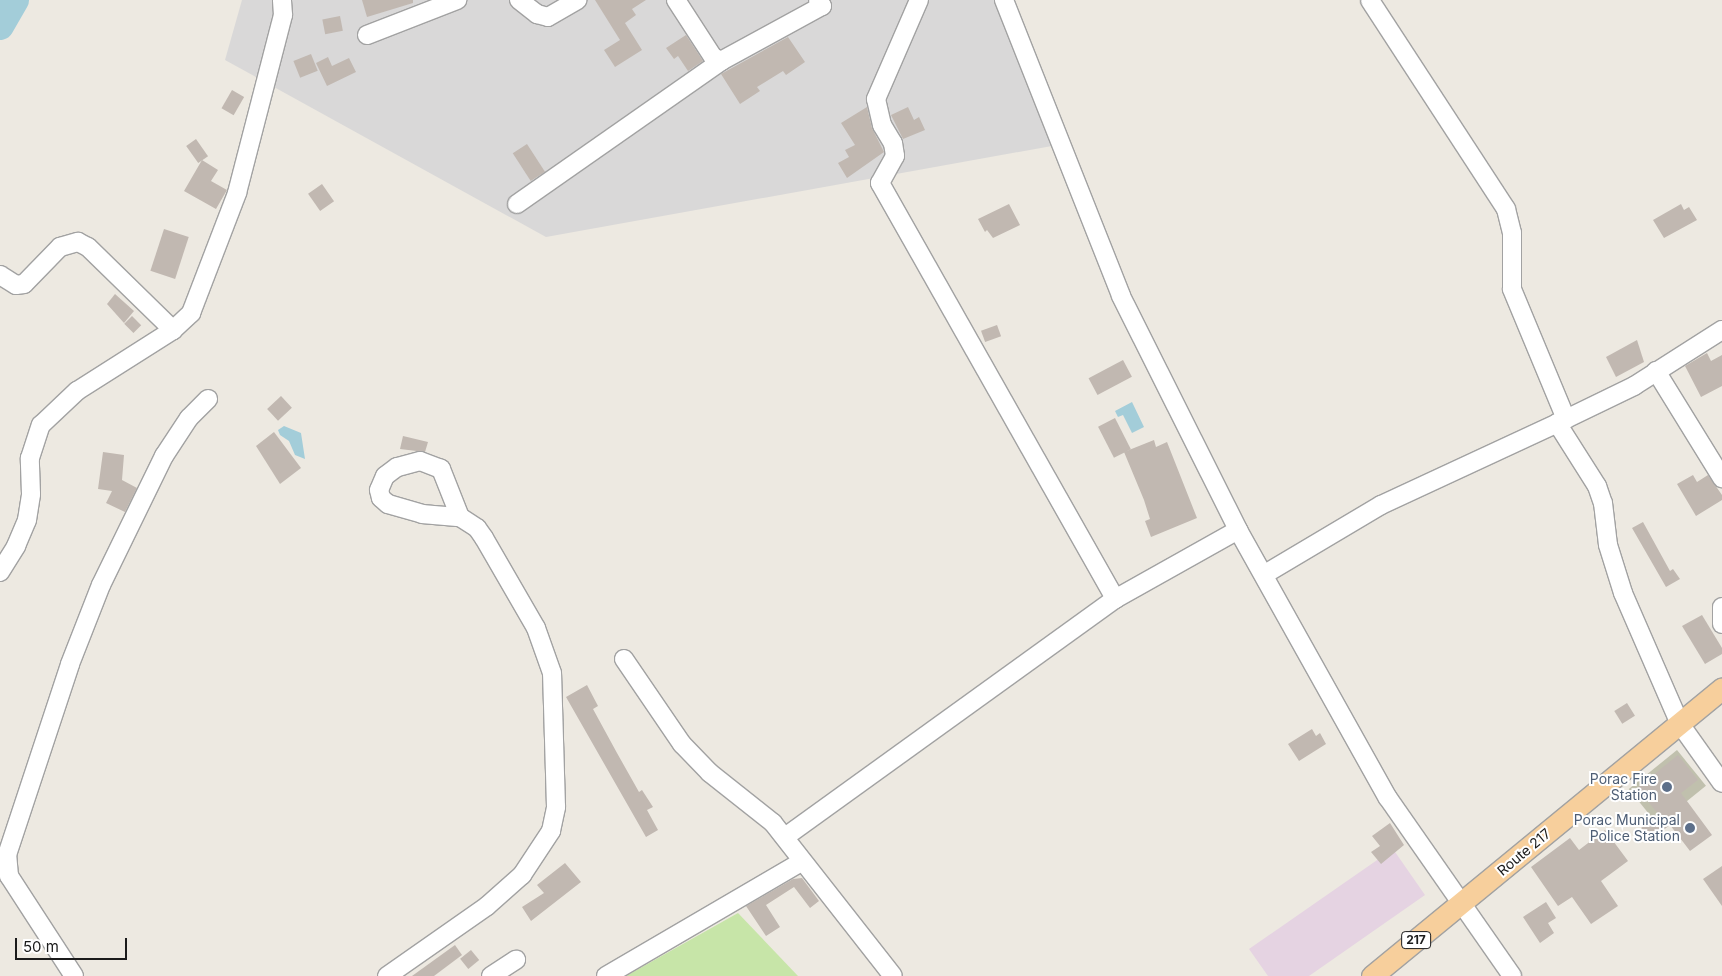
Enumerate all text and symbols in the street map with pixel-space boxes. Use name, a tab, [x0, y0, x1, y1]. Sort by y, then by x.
place label: Porac Fire Station	[1590, 771, 1657, 804]
marker: Porac Fire Station	[1661, 781, 1673, 793]
place label: Porac Municipal Police Station	[1574, 812, 1680, 844]
marker: Porac Municipal Police Station	[1684, 822, 1696, 834]
street label: Route 217	[1494, 825, 1554, 879]
scale bar	[18, 928, 130, 960]
road number: 217	[1401, 930, 1431, 950]
text: 50 m	[23, 937, 59, 956]

